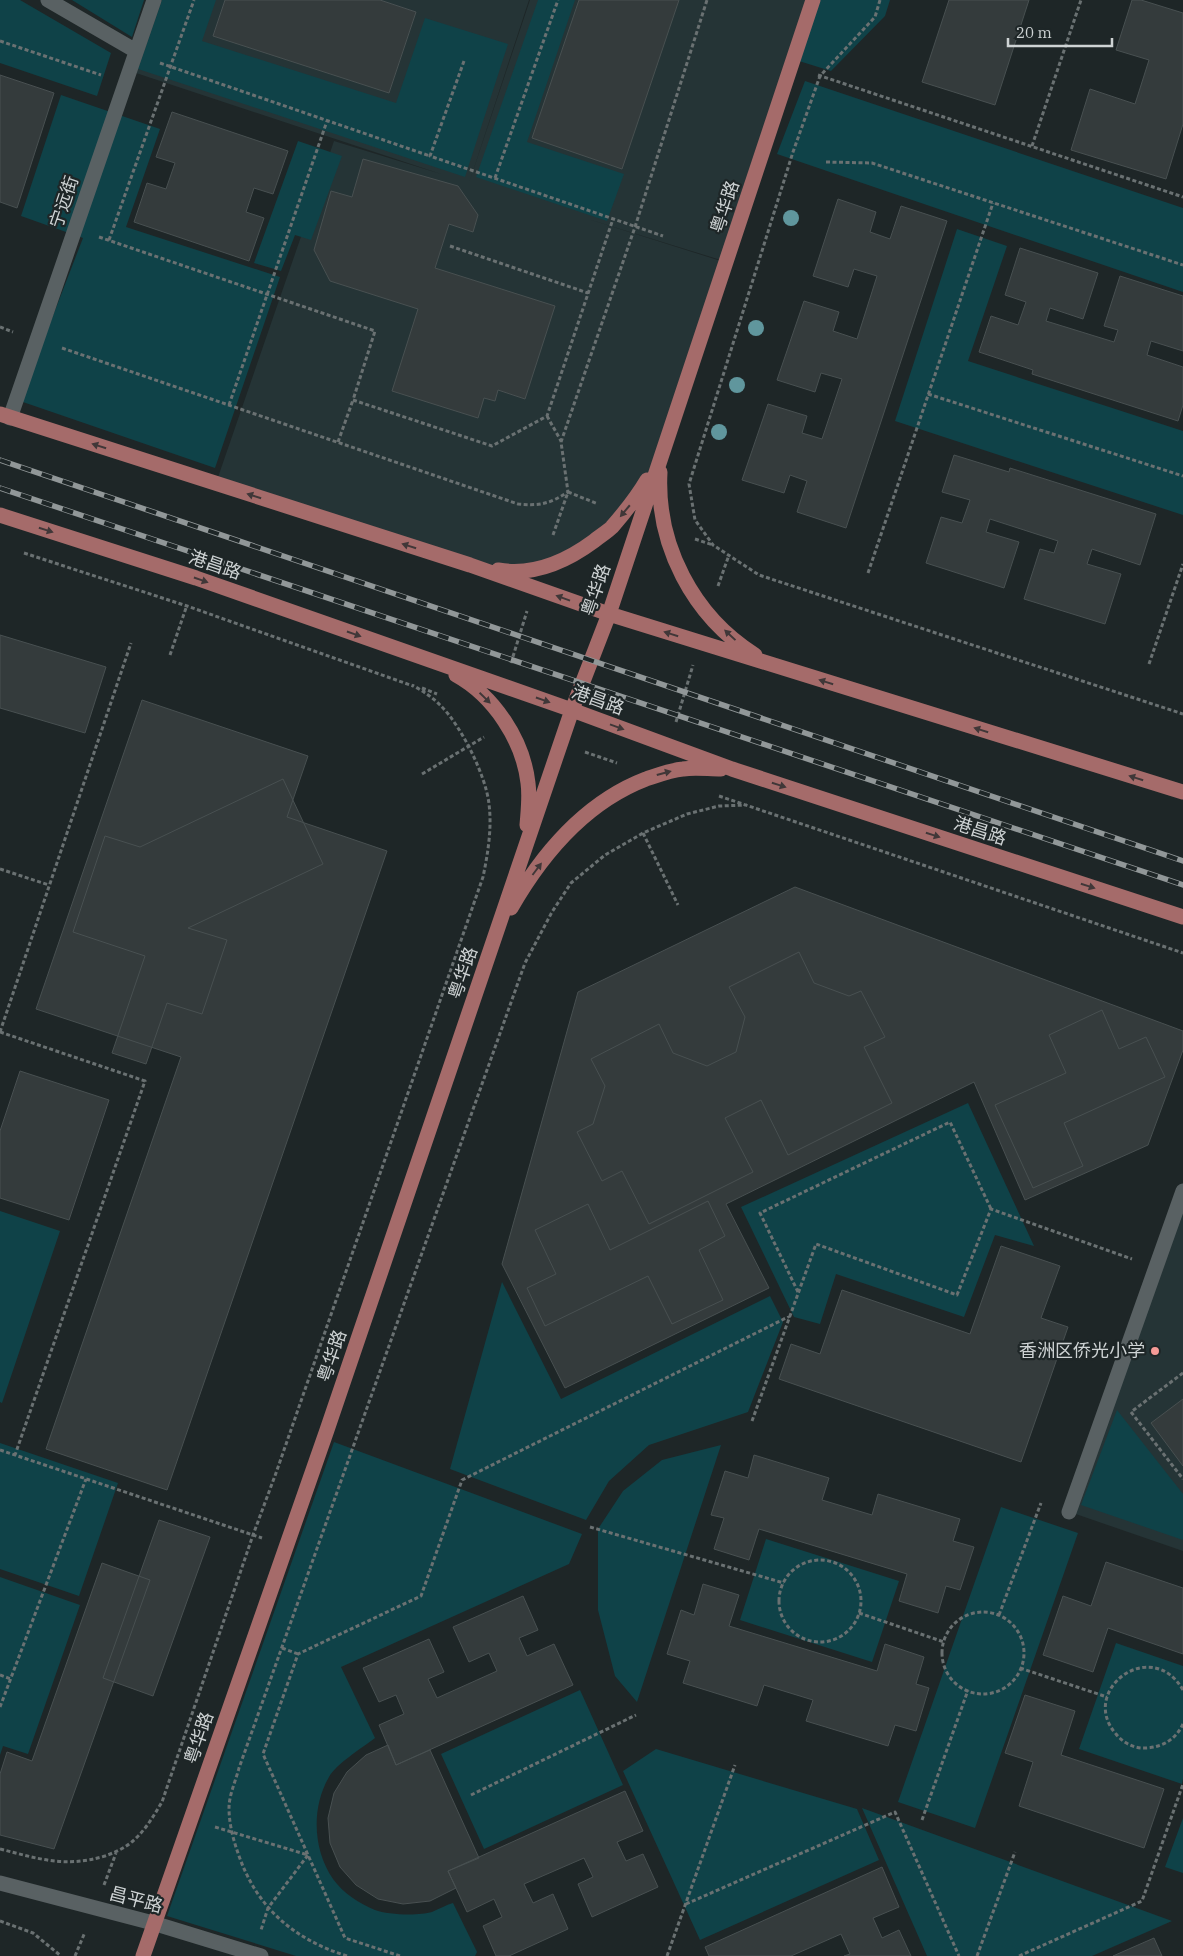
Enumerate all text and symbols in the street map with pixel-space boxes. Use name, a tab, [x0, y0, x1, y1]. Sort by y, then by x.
scale bar	[1008, 15, 1112, 47]
text: 20 m	[1016, 23, 1052, 42]
street label: 宁远街	[44, 173, 83, 231]
street label: 粤华路	[705, 178, 744, 236]
one-way arrow	[92, 442, 107, 450]
one-way arrow	[246, 492, 261, 500]
one-way arrow	[620, 504, 631, 517]
one-way arrow	[39, 526, 54, 534]
one-way arrow	[401, 541, 416, 549]
street label: 港昌路	[186, 545, 244, 584]
street label: 粤华路	[576, 561, 615, 619]
one-way arrow	[194, 576, 209, 584]
one-way arrow	[555, 594, 570, 601]
one-way arrow	[663, 629, 678, 637]
one-way arrow	[724, 629, 736, 641]
one-way arrow	[347, 630, 362, 638]
one-way arrow	[818, 677, 833, 685]
street label: 港昌路	[569, 679, 627, 720]
one-way arrow	[479, 692, 491, 704]
one-way arrow	[536, 696, 551, 704]
one-way arrow	[610, 724, 625, 731]
one-way arrow	[974, 725, 989, 733]
one-way arrow	[657, 769, 672, 777]
one-way arrow	[1129, 774, 1144, 781]
one-way arrow	[771, 781, 786, 789]
street label: 港昌路	[951, 811, 1009, 850]
one-way arrow	[926, 832, 941, 840]
one-way arrow	[532, 862, 542, 876]
one-way arrow	[1080, 883, 1095, 890]
street label: 粤华路	[443, 944, 482, 1002]
street label: 粤华路	[312, 1327, 351, 1385]
place label: 香洲区侨光小学	[1019, 1339, 1145, 1362]
marker: 香洲区侨光小学	[1149, 1345, 1161, 1357]
street label: 粤华路	[179, 1709, 218, 1767]
street label: 昌平路	[107, 1881, 165, 1918]

